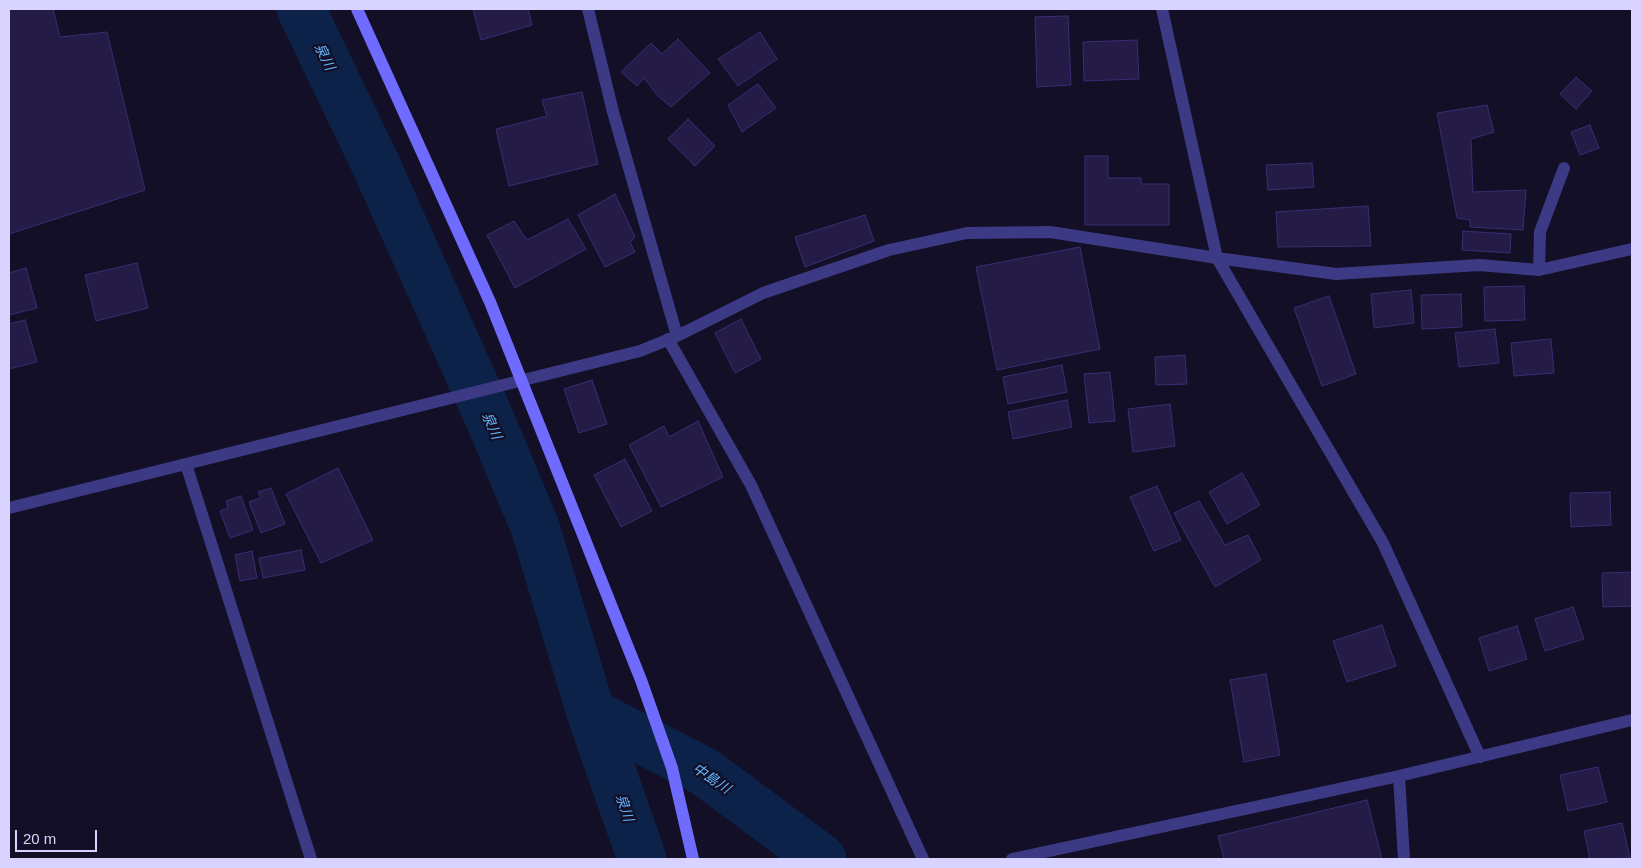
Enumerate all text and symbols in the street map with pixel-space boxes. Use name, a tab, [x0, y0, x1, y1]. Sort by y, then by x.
water label: 泉川	[310, 41, 338, 73]
water label: 泉川	[478, 410, 504, 442]
water label: 中島川	[689, 760, 733, 798]
water label: 泉川	[611, 792, 637, 824]
scale bar	[18, 820, 100, 852]
text: 20 m	[23, 830, 56, 847]

